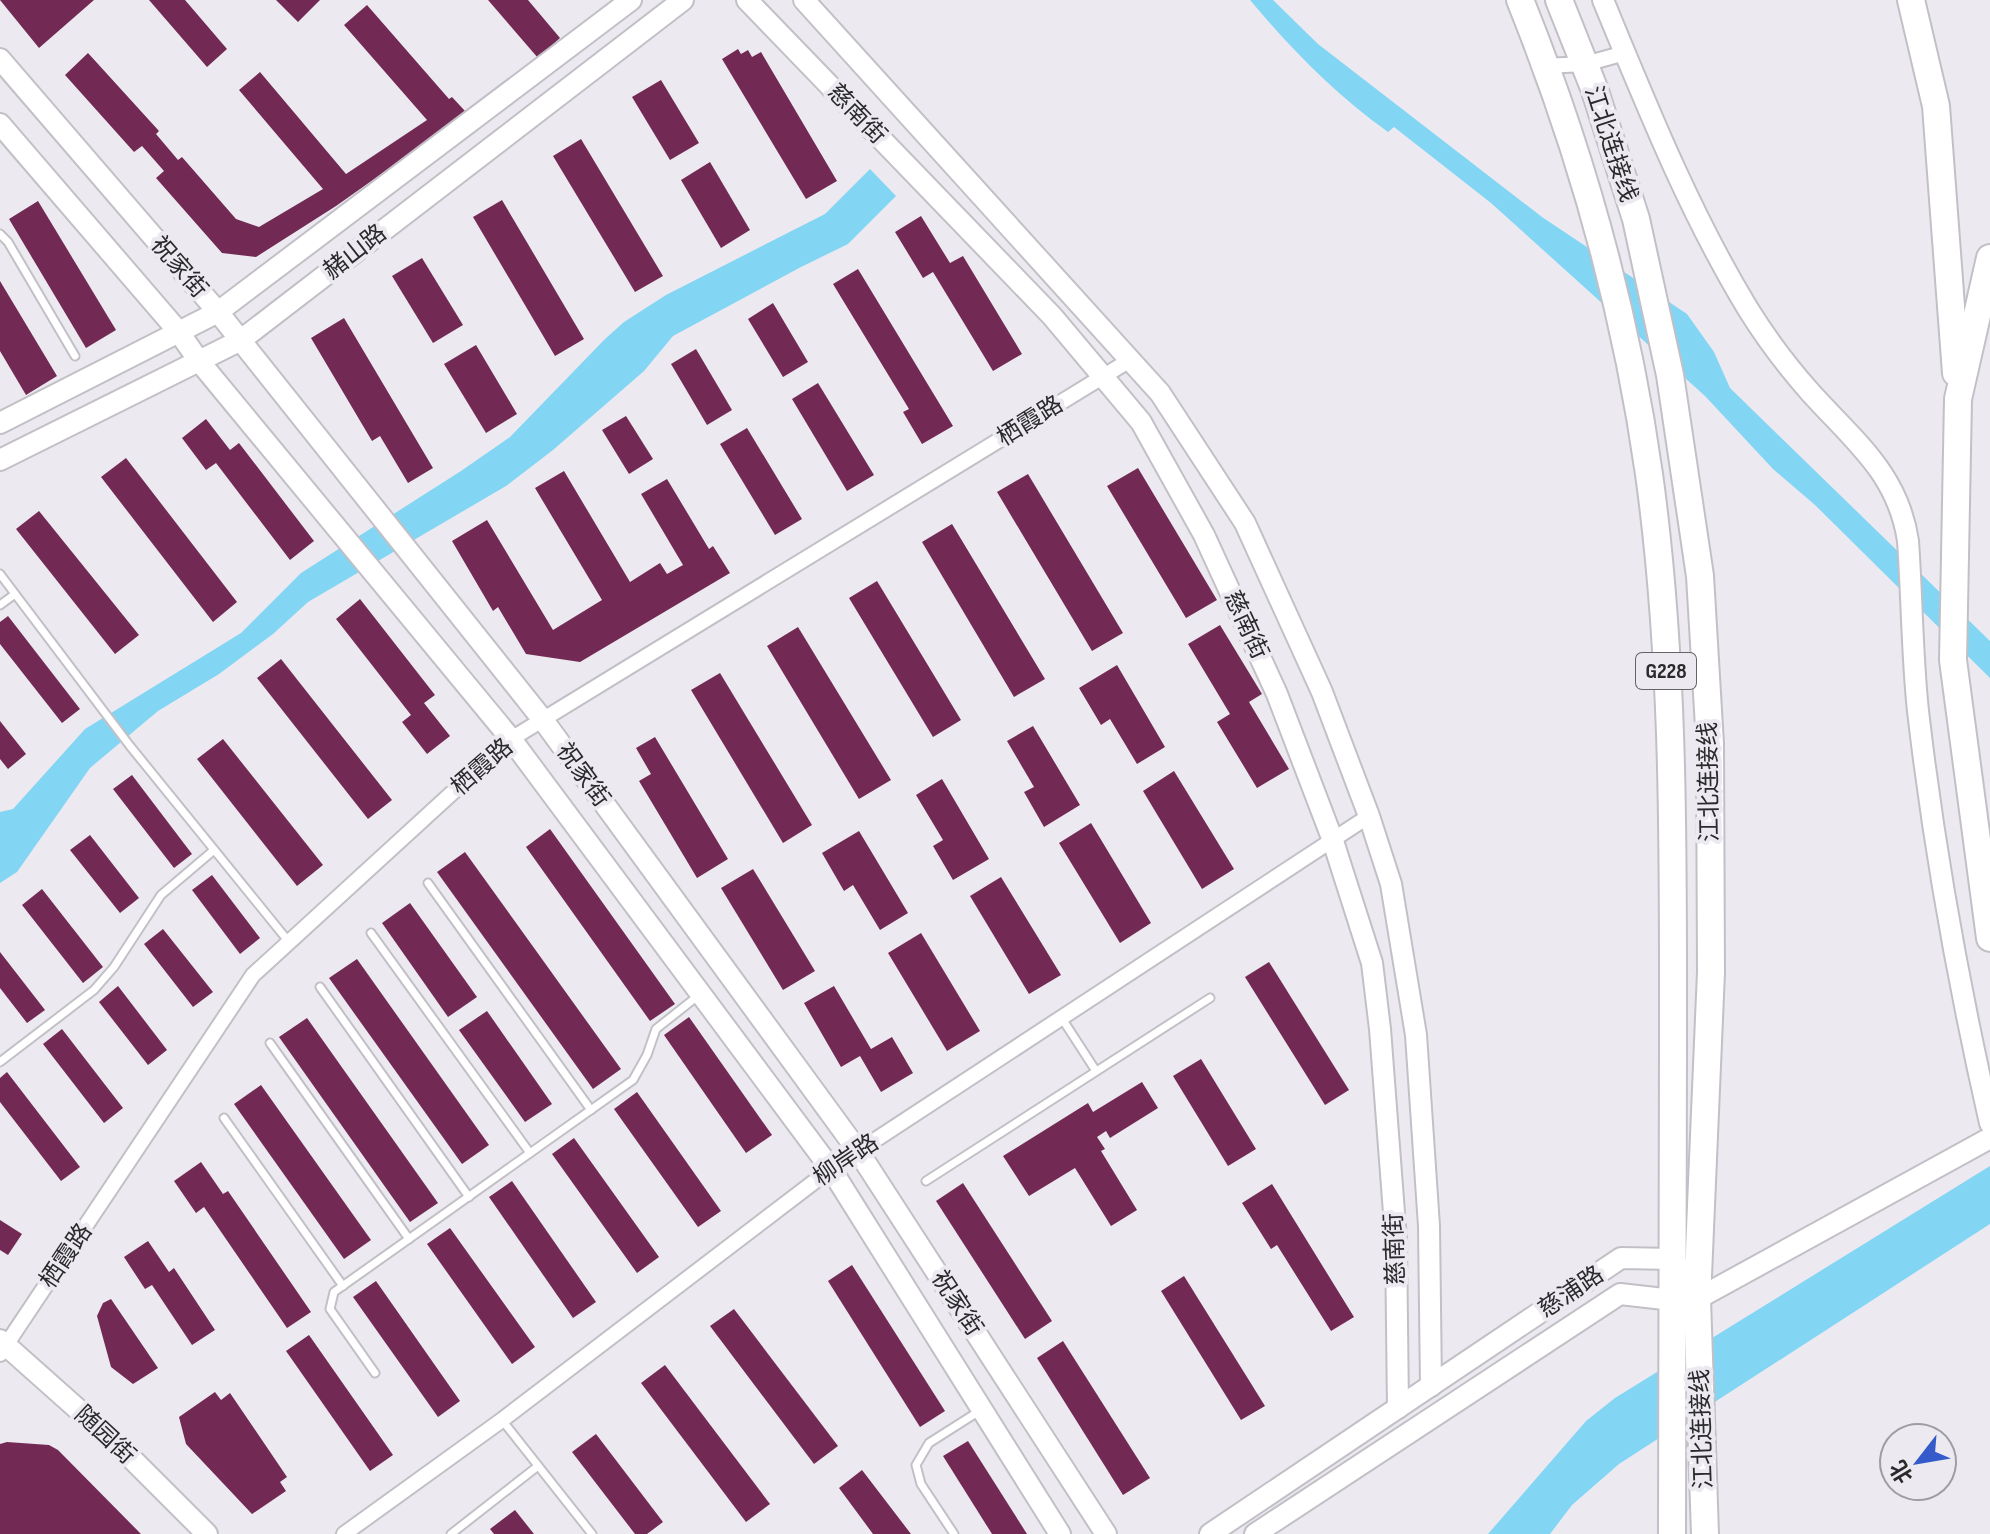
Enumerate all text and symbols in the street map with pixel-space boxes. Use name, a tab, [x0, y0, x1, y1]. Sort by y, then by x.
street label: 慈南街	[822, 78, 892, 150]
street label: 江北连接线	[1579, 82, 1643, 206]
street label: 赭山路	[318, 218, 392, 286]
street label: 祝家街	[144, 230, 214, 304]
street label: 栖霞路	[992, 390, 1068, 452]
street label: 慈南街	[1218, 586, 1274, 664]
road number: G228	[1636, 653, 1696, 689]
street label: 江北连接线	[1693, 722, 1725, 842]
street label: 栖霞路	[445, 732, 519, 802]
street label: 祝家街	[550, 737, 616, 813]
street label: 柳岸路	[808, 1128, 884, 1192]
street label: 慈南街	[1379, 1213, 1411, 1285]
street label: 栖霞路	[34, 1218, 98, 1294]
street label: 慈浦路	[1533, 1260, 1609, 1324]
street label: 祝家街	[925, 1265, 989, 1341]
street label: 江北连接线	[1685, 1369, 1719, 1489]
street label: 随园街	[69, 1400, 141, 1470]
north arrow	[1878, 1422, 1958, 1502]
text: 北	[1885, 1455, 1919, 1488]

